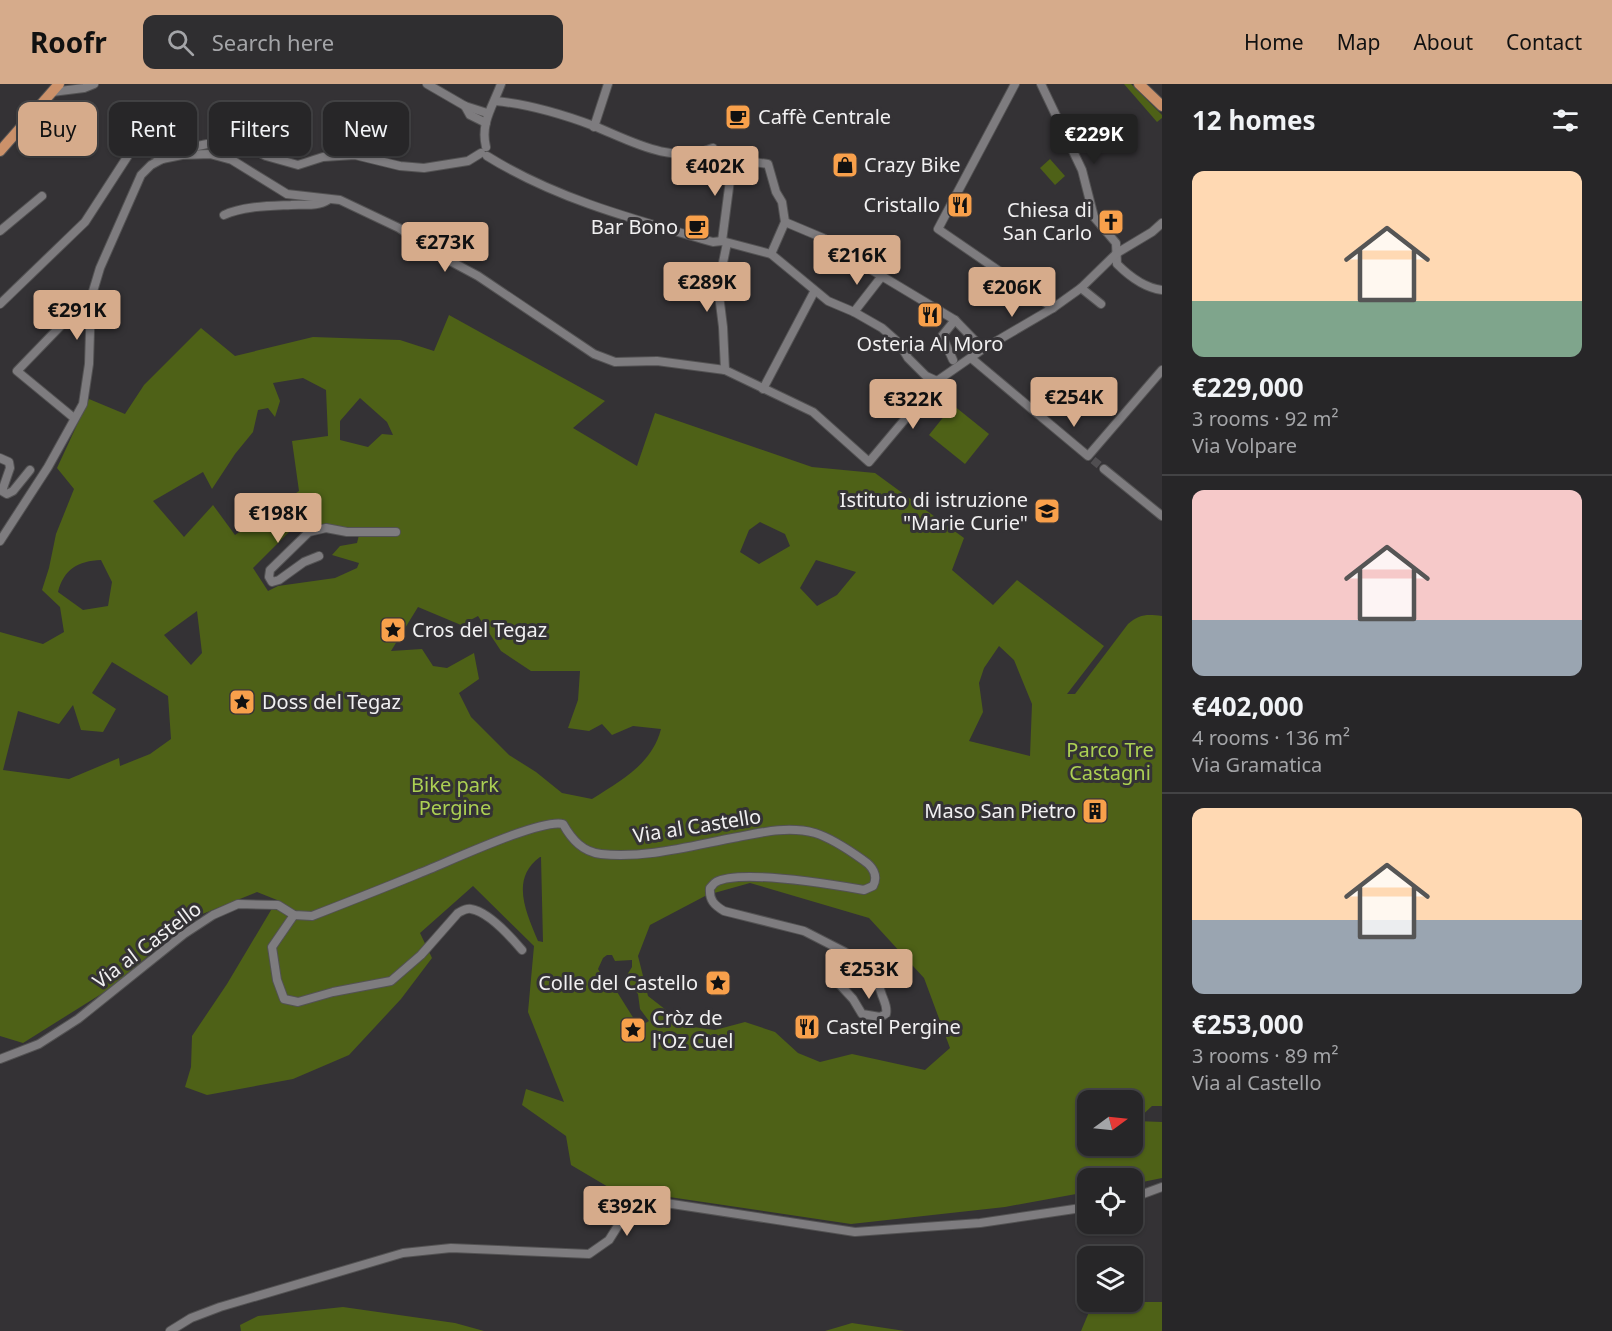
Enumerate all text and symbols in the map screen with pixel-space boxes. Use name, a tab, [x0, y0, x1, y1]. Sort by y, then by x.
search box	[143, 15, 563, 69]
text: Roofr	[30, 23, 107, 61]
icon: search	[164, 26, 197, 59]
text: Search here	[212, 27, 334, 57]
text: Home	[1244, 28, 1304, 56]
text: Map	[1337, 28, 1380, 56]
text: About	[1413, 28, 1473, 56]
text: Contact	[1506, 28, 1582, 56]
chip: Buy	[18, 102, 97, 156]
chip: Rent	[109, 102, 197, 156]
chip: Filters	[209, 102, 311, 156]
chip: New	[323, 102, 409, 156]
cafe icon: Caffè Centrale	[723, 102, 753, 132]
text: 12 homes	[1192, 102, 1316, 138]
place label: Caffè Centrale	[758, 103, 891, 130]
icon: filters	[1549, 104, 1582, 137]
pin: €229K	[1052, 114, 1136, 165]
text: €229K	[1064, 120, 1124, 147]
pin: €402K	[673, 146, 757, 197]
shop icon: Crazy Bike	[830, 150, 860, 180]
place label: Crazy Bike	[864, 151, 961, 178]
text: €402K	[685, 152, 745, 179]
restaurant icon: Cristallo	[945, 190, 975, 220]
place label: Cristallo	[864, 191, 940, 218]
place label: Chiesa di San Carlo	[1003, 196, 1092, 246]
church icon: Chiesa di San Carlo	[1096, 207, 1126, 237]
icon: home	[1333, 210, 1441, 318]
cafe icon: Bar Bono	[682, 212, 712, 242]
place label: Bar Bono	[591, 213, 678, 240]
pin: €273K	[403, 222, 487, 273]
text: €273K	[415, 228, 475, 255]
pin: €216K	[815, 235, 899, 286]
text: €216K	[827, 241, 887, 268]
pin: €289K	[665, 262, 749, 313]
pin: €206K	[970, 267, 1054, 318]
text: €289K	[677, 268, 737, 295]
text: €206K	[982, 273, 1042, 300]
pin: €291K	[35, 290, 119, 341]
text: €291K	[47, 296, 107, 323]
restaurant icon: Osteria Al Moro	[915, 300, 945, 330]
place label: Osteria Al Moro	[857, 330, 1003, 357]
text: €229,000	[1192, 369, 1304, 405]
pin: €254K	[1032, 377, 1116, 428]
pin: €322K	[871, 379, 955, 430]
text: €254K	[1044, 383, 1104, 410]
text: €322K	[883, 385, 943, 412]
text: 3 rooms · 92 m²	[1192, 405, 1339, 432]
text: Via Volpare	[1192, 432, 1297, 459]
place label: Istituto di istruzione "Marie Curie"	[840, 486, 1028, 536]
pin: €198K	[236, 493, 320, 544]
school or university icon: Istituto di istruzione "Marie Curie"	[1032, 496, 1062, 526]
text: €198K	[248, 499, 308, 526]
icon: home	[1333, 529, 1441, 637]
place icon: Cros del Tegaz	[378, 615, 408, 645]
place label: Cros del Tegaz	[412, 616, 547, 643]
place icon: Doss del Tegaz	[227, 687, 257, 717]
place label: Doss del Tegaz	[262, 688, 401, 715]
text: €402,000	[1192, 688, 1304, 724]
text: 4 rooms · 136 m²	[1192, 724, 1350, 751]
park label: Parco Tre Castagni	[1066, 736, 1154, 786]
text: Via Gramatica	[1192, 751, 1322, 778]
park label: Bike park Pergine	[411, 771, 499, 821]
building icon: Maso San Pietro	[1080, 796, 1110, 826]
place label: Maso San Pietro	[924, 797, 1076, 824]
street label: Via al Castello	[631, 802, 763, 849]
icon: home	[1333, 847, 1441, 955]
street label: Via al Castello	[87, 895, 207, 994]
pin: €253K	[827, 949, 911, 1000]
text: €253K	[839, 955, 899, 982]
place icon: Colle del Castello	[703, 968, 733, 998]
place label: Colle del Castello	[538, 969, 698, 996]
place label: Cròz de l'Oz Cuel	[652, 1004, 733, 1054]
text: €253,000	[1192, 1006, 1304, 1042]
restaurant icon: Castel Pergine	[792, 1012, 822, 1042]
place label: Castel Pergine	[826, 1013, 961, 1040]
place icon: Cròz de l'Oz Cuel	[618, 1015, 648, 1045]
text: 3 rooms · 89 m²	[1192, 1042, 1339, 1069]
text: Via al Castello	[1192, 1069, 1322, 1096]
north arrow	[1077, 1090, 1143, 1156]
map controls	[1077, 1090, 1143, 1312]
button: locate	[1077, 1168, 1143, 1234]
pin: €392K	[585, 1186, 669, 1237]
text: €392K	[597, 1192, 657, 1219]
button: layers	[1077, 1246, 1143, 1312]

